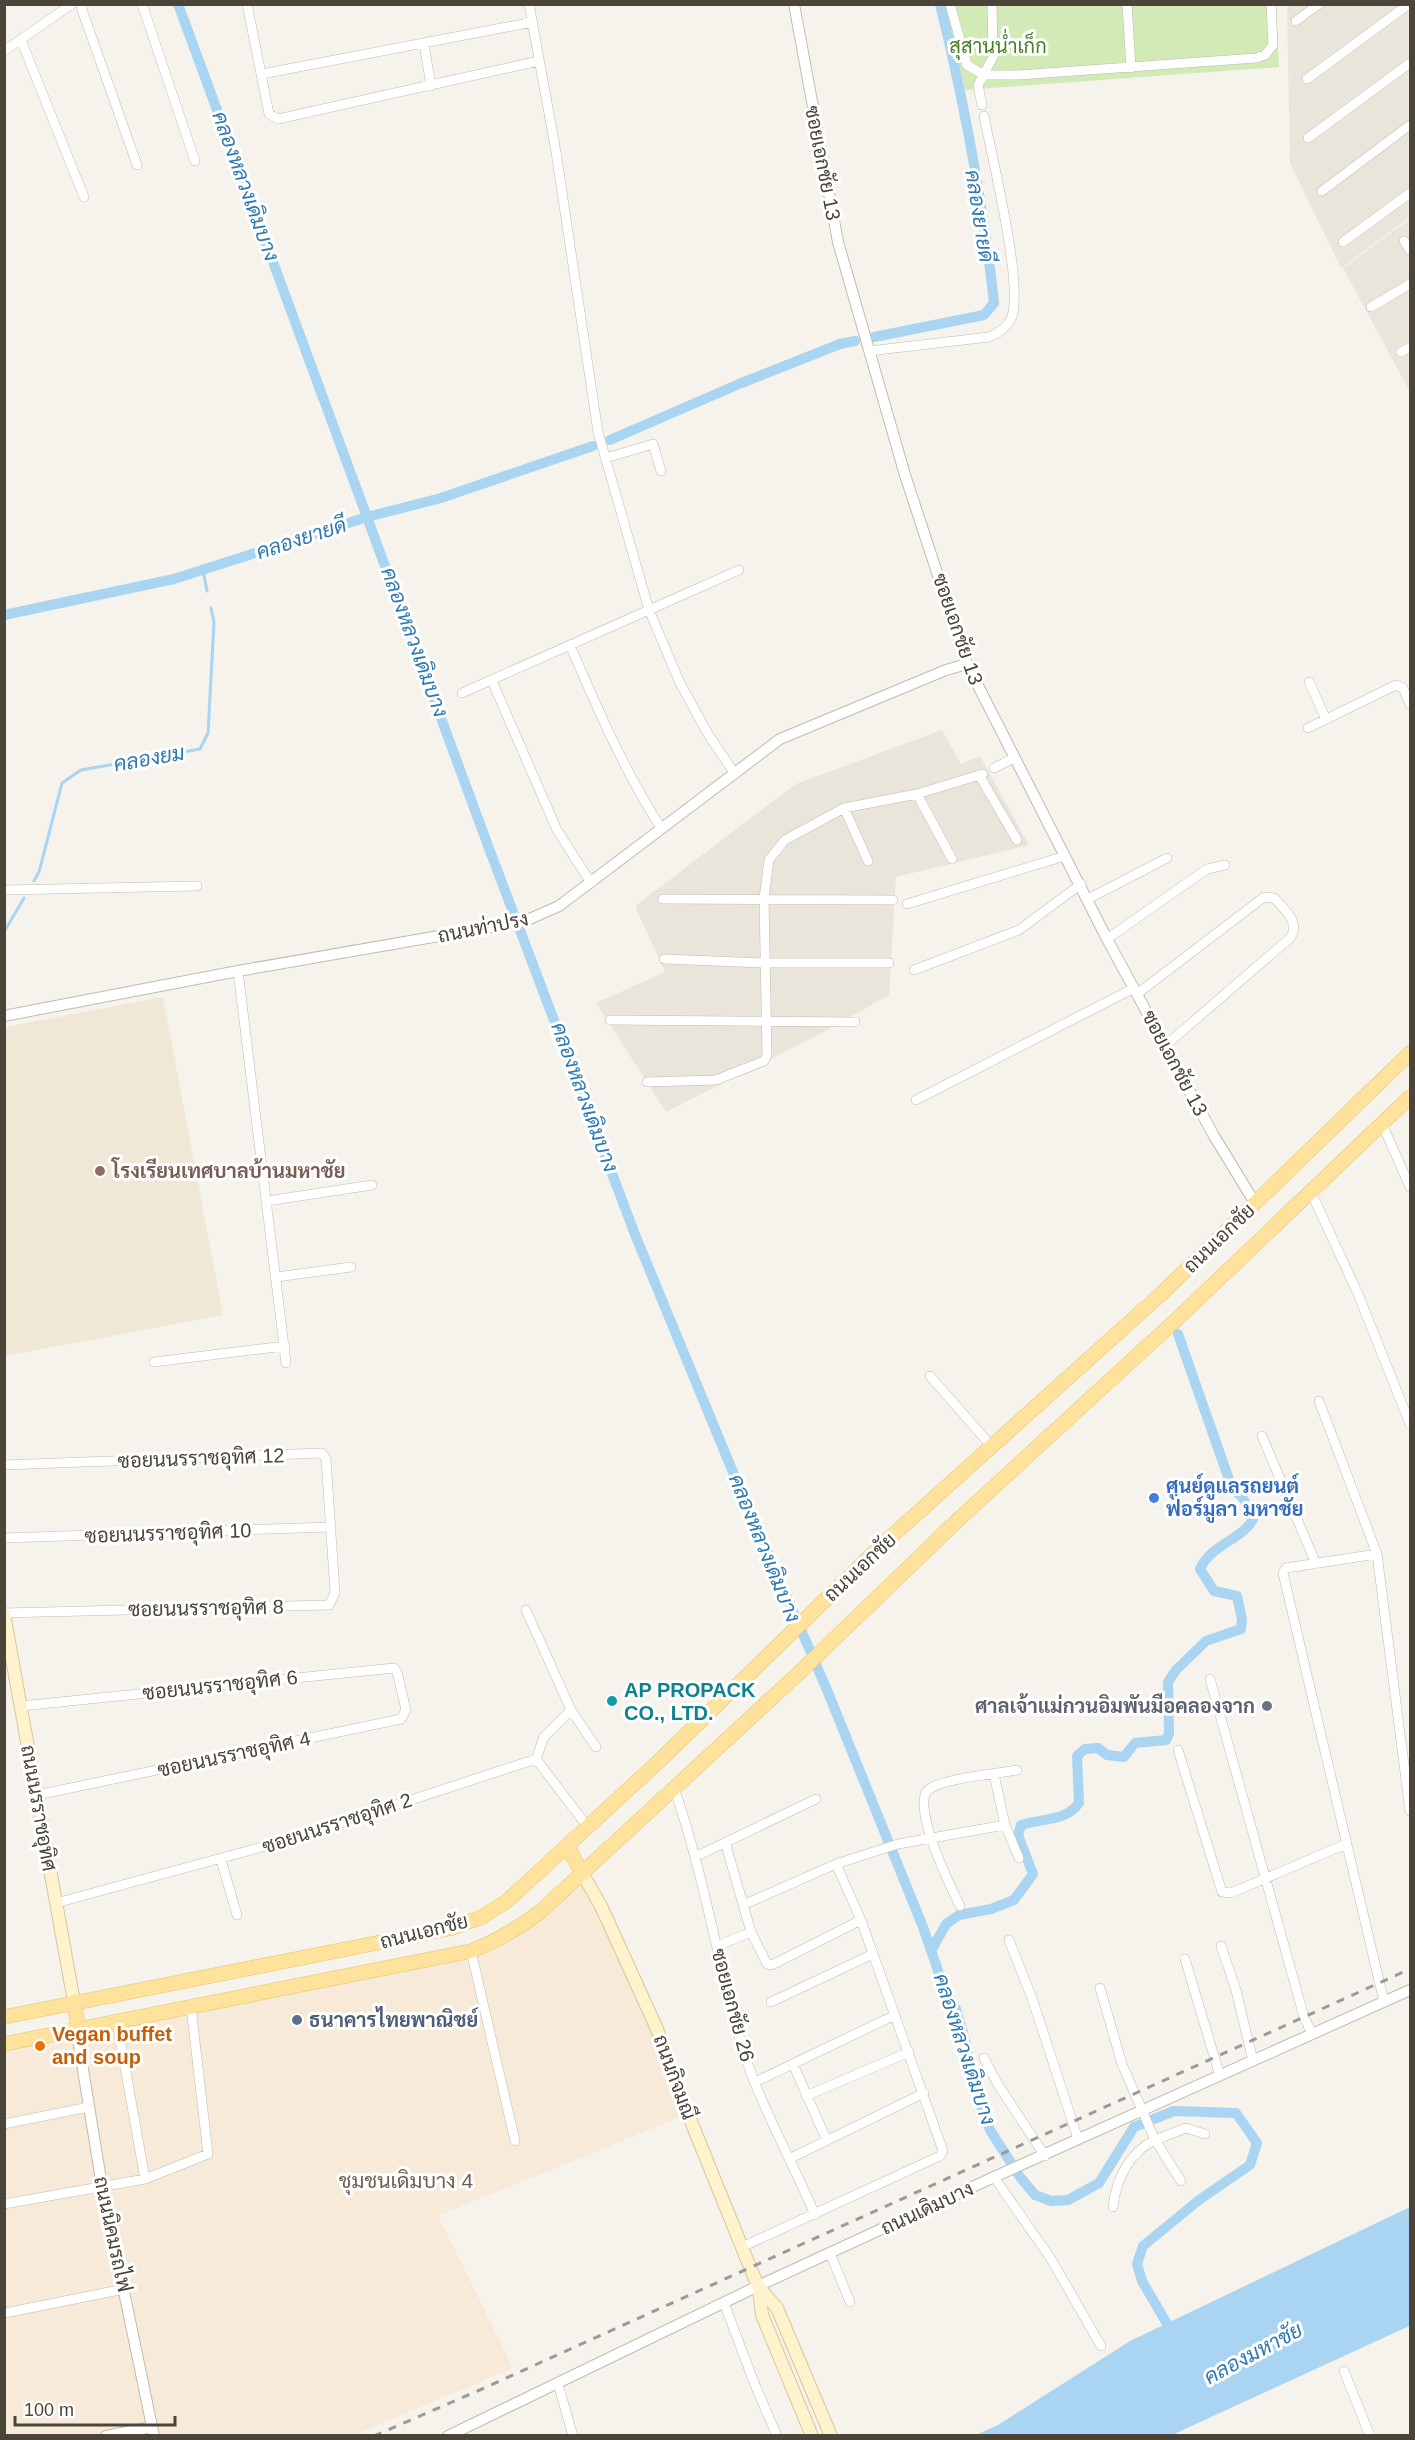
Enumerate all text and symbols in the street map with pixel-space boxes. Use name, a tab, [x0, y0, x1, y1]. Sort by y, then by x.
park label: สุสานน่ำเก็ก	[949, 29, 1047, 60]
street label: ซอยเอกชัย 13	[801, 104, 846, 222]
water label: คลองหลวงเดิมบาง	[208, 108, 284, 264]
water label: คลองยายดี	[961, 168, 1000, 266]
water label: คลองยายดี	[253, 511, 351, 563]
water label: คลองหลวงเดิมบาง	[377, 564, 453, 720]
street label: ซอยเอกชัย 13	[929, 570, 988, 688]
water label: คลองยม	[112, 740, 186, 776]
street label: ถนนท่าปรง	[436, 906, 530, 947]
street label: ซอยเอกชัย 13	[1138, 1006, 1213, 1120]
water label: คลองหลวงเดิมบาง	[547, 1019, 623, 1175]
place label: โรงเรียนเทศบาลบ้านมหาชัย	[111, 1157, 345, 1182]
marker: โรงเรียนเทศบาลบ้านมหาชัย	[93, 1164, 107, 1178]
street label: ถนนเอกชัย	[1178, 1198, 1259, 1277]
street label: ซอยนนรราชอุทิศ 12	[117, 1443, 285, 1475]
water label: คลองหลวงเดิมบาง	[725, 1471, 805, 1625]
place label: ศูนย์ดูแลรถยนต์ ฟอร์มูลา มหาชัย	[1166, 1473, 1304, 1523]
marker: ศูนย์ดูแลรถยนต์ ฟอร์มูลา มหาชัย	[1147, 1491, 1161, 1505]
street label: ซอยนนรราชอุทิศ 10	[84, 1518, 252, 1550]
street label: ถนนเอกชัย	[819, 1527, 900, 1606]
street label: ซอยนนรราชอุทิศ 8	[128, 1595, 284, 1623]
street label: ซอยนนรราชอุทิศ 6	[141, 1665, 299, 1707]
place label: AP PROPACK CO., LTD.	[624, 1679, 756, 1724]
place label: ศาลเจ้าแม่กวนอิมพันมือคลองจาก	[975, 1693, 1255, 1717]
marker: AP PROPACK CO., LTD.	[605, 1694, 619, 1708]
marker: ศาลเจ้าแม่กวนอิมพันมือคลองจาก	[1260, 1699, 1274, 1713]
street label: ซอยนนรราชอุทิศ 4	[155, 1726, 313, 1784]
street label: ถนนนรราชอุทิศ	[14, 1743, 62, 1873]
street label: ซอยนนรราชอุทิศ 2	[259, 1788, 415, 1860]
street label: ถนนเอกชัย	[377, 1908, 470, 1953]
street label: ซอยเอกชัย 26	[707, 1946, 760, 2064]
water label: คลองหลวงเดิมบาง	[930, 1970, 1000, 2128]
place label: ธนาคารไทยพาณิชย์	[309, 2006, 479, 2031]
marker: ธนาคารไทยพาณิชย์	[290, 2013, 304, 2027]
place label: Vegan buffet and soup	[52, 2023, 172, 2068]
street label: ถนนกิจมณี	[650, 2031, 702, 2122]
marker: Vegan buffet and soup	[33, 2039, 47, 2053]
district label: ชุมชนเดิมบาง 4	[339, 2169, 473, 2195]
street label: ถนนนิคมรถไฟ	[90, 2174, 138, 2294]
street label: ถนนเดิมบาง	[877, 2176, 977, 2239]
water label: คลองมหาชัย	[1200, 2318, 1306, 2388]
scale bar	[15, 2389, 176, 2427]
text: 100 m	[24, 2400, 74, 2420]

